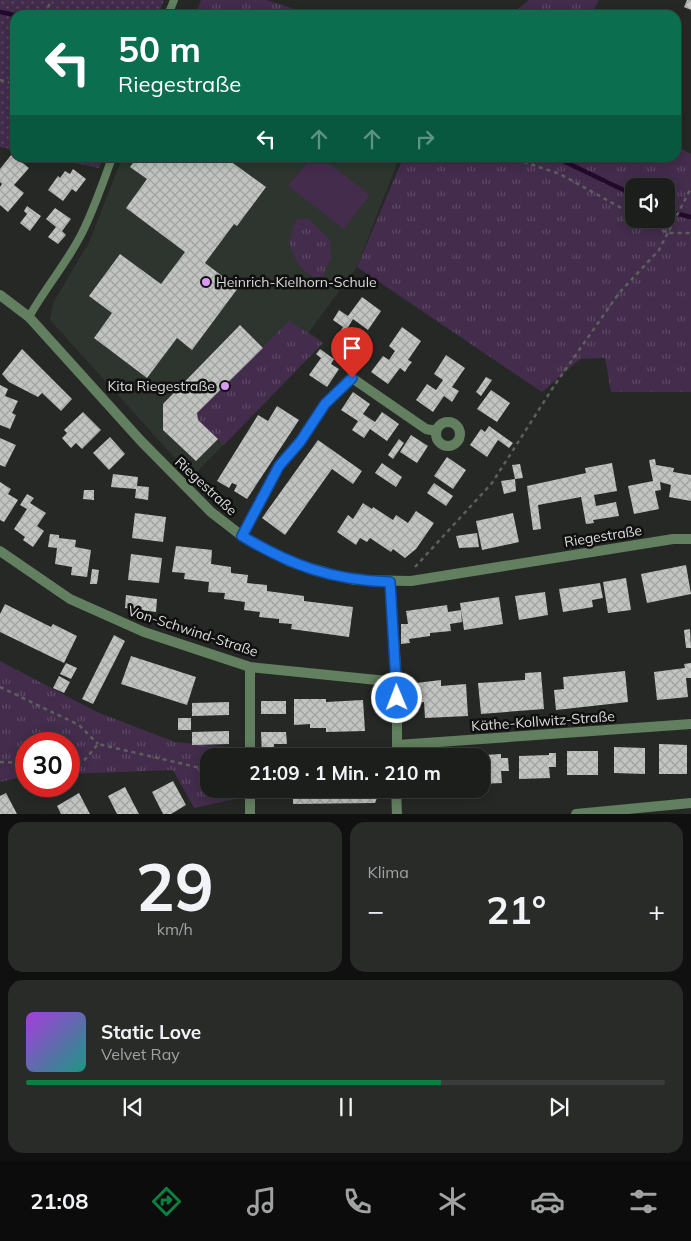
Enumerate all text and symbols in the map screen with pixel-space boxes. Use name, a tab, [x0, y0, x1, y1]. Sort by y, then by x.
text: 50 m	[118, 27, 201, 71]
icon: left	[35, 30, 100, 95]
text: Riegestraße	[118, 70, 241, 98]
icon: left	[252, 125, 280, 153]
icon: ahead	[305, 125, 333, 153]
icon: ahead	[358, 125, 386, 153]
icon: right	[411, 125, 439, 153]
map controls	[625, 178, 675, 228]
button: sound	[625, 178, 675, 228]
place label: Heinrich-Kielhorn-Schule	[216, 273, 377, 291]
marker: Heinrich-Kielhorn-Schule	[200, 276, 212, 288]
pin	[331, 327, 373, 378]
icon: arrive	[338, 334, 366, 362]
place label: Kita Riegestraße	[107, 377, 215, 395]
marker: Kita Riegestraße	[219, 380, 231, 392]
street label: Riegestraße	[171, 453, 241, 519]
street label: Riegestraße	[563, 521, 643, 551]
street label: Von-Schwind-Straße	[126, 601, 260, 661]
position arrow	[370, 671, 422, 723]
street label: Käthe-Kollwitz-Straße	[471, 707, 615, 735]
speed limit sign: 30	[15, 732, 80, 797]
text: 21:09 · 1 Min. · 210 m	[249, 761, 441, 785]
text: 29	[136, 846, 214, 927]
text: Klima	[368, 862, 409, 882]
text: 21°	[486, 886, 546, 934]
text: −	[368, 893, 384, 928]
text: +	[648, 893, 665, 928]
text: km/h	[157, 919, 193, 939]
text: Static Love	[101, 1020, 201, 1044]
text: Velvet Ray	[101, 1044, 180, 1064]
icon: previous	[119, 1093, 147, 1121]
icon: pause	[332, 1093, 360, 1121]
icon: next	[545, 1093, 573, 1121]
icon: directions	[149, 1184, 184, 1219]
icon: music	[244, 1184, 279, 1219]
icon: phone	[340, 1184, 375, 1219]
icon: climate	[435, 1184, 470, 1219]
icon: car	[530, 1184, 565, 1219]
icon: filters	[626, 1184, 661, 1219]
text: 21:08	[30, 1187, 88, 1215]

